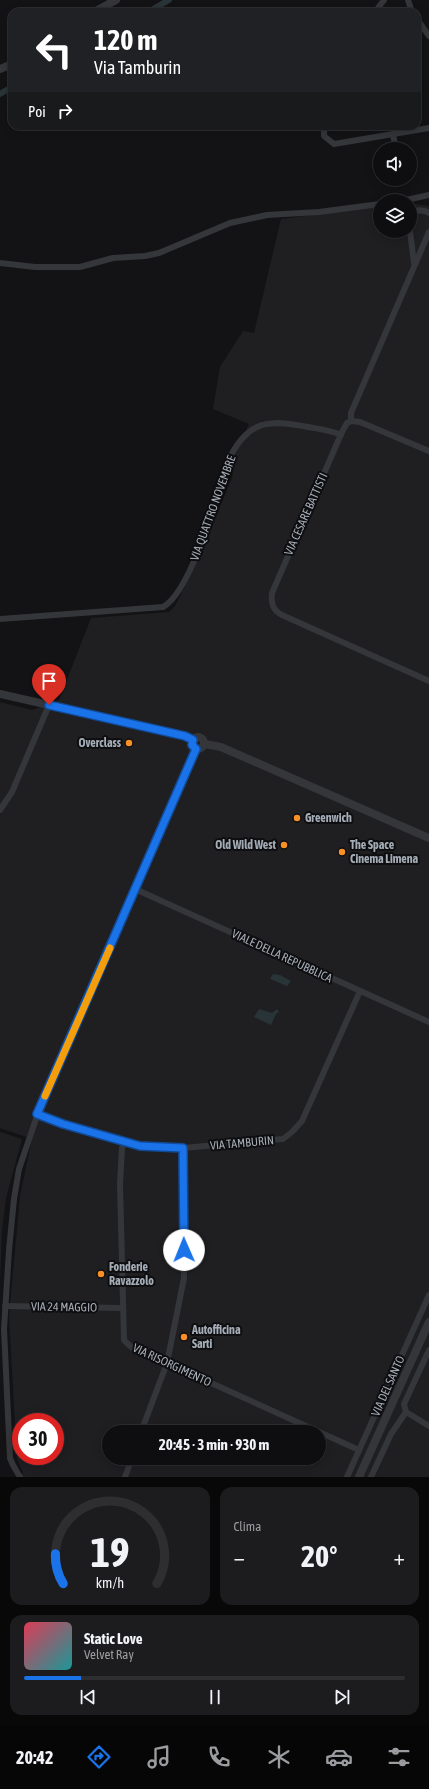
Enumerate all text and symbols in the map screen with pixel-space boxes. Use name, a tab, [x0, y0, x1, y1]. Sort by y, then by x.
icon: left	[28, 24, 80, 76]
text: 120 m	[94, 24, 157, 56]
text: Via Tamburin	[94, 57, 181, 78]
icon: right	[54, 100, 76, 122]
text: Poi	[28, 103, 46, 120]
map controls	[373, 142, 417, 238]
button: sound	[373, 142, 417, 186]
button: layers	[373, 194, 417, 238]
street label: VIA QUATTRO NOVEMBRE	[187, 454, 239, 562]
street label: VIA CESARE BATTISTI	[282, 471, 330, 557]
pin	[32, 664, 66, 705]
icon: arrive	[38, 670, 60, 692]
place label: Overclass	[79, 736, 122, 750]
marker: Overclass	[124, 738, 134, 748]
place label: Greenwich	[305, 811, 352, 825]
marker: Greenwich	[292, 813, 302, 823]
place label: Old Wild West	[215, 838, 277, 852]
place label: The Space Cinema Limena	[350, 838, 419, 866]
marker: Old Wild West	[279, 840, 289, 850]
marker: The Space Cinema Limena	[337, 847, 347, 857]
street label: VIALE DELLA REPUBBLICA	[230, 927, 335, 985]
street label: VIA TAMBURIN	[209, 1133, 275, 1153]
position arrow	[163, 1229, 205, 1271]
place label: Fonderie Ravazzolo	[109, 1260, 154, 1288]
marker: Fonderie Ravazzolo	[96, 1269, 106, 1279]
street label: VIA 24 MAGGIO	[31, 1299, 97, 1315]
place label: Autofficina Sarti	[191, 1323, 241, 1351]
marker: Autofficina Sarti	[179, 1332, 189, 1342]
street label: VIA RISORGIMENTO	[130, 1341, 214, 1389]
street label: VIA DEL SANTO	[368, 1354, 408, 1418]
speed limit sign: 30	[12, 1413, 64, 1465]
text: 20:45 · 3 min · 930 m	[159, 1436, 269, 1453]
text: Clima	[234, 1519, 261, 1534]
text: 19	[90, 1528, 129, 1576]
text: 20°	[301, 1539, 337, 1573]
text: −	[234, 1544, 245, 1570]
text: +	[394, 1544, 405, 1570]
text: km/h	[96, 1575, 124, 1591]
text: Static Love	[84, 1630, 143, 1647]
text: Velvet Ray	[84, 1647, 134, 1662]
icon: previous	[77, 1686, 99, 1708]
icon: pause	[204, 1686, 226, 1708]
icon: next	[331, 1686, 353, 1708]
icon: directions	[85, 1743, 113, 1771]
icon: music	[145, 1743, 173, 1771]
icon: phone	[205, 1743, 233, 1771]
icon: climate	[265, 1743, 293, 1771]
icon: car	[325, 1743, 353, 1771]
icon: filters	[385, 1743, 413, 1771]
text: 20:42	[16, 1747, 53, 1768]

